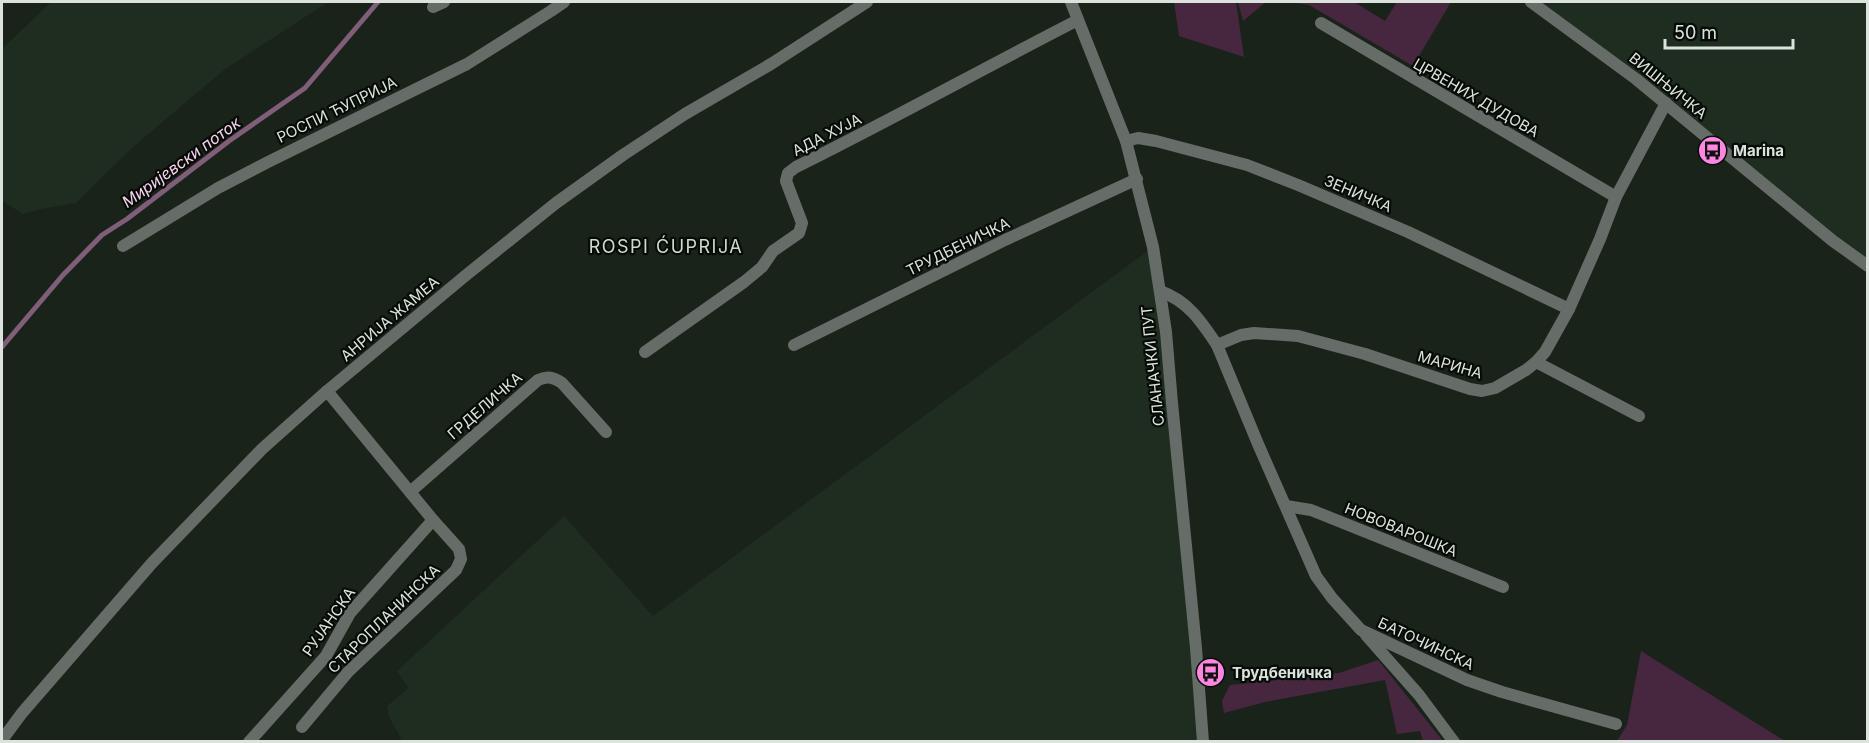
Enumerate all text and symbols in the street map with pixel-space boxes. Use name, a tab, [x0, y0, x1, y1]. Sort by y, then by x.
scale bar	[1665, 12, 1792, 50]
text: 50 m	[1674, 22, 1717, 43]
street label: ВИШЊИЧКА	[1626, 48, 1711, 123]
street label: ЦРВЕНИХ ДУДОВА	[1410, 54, 1542, 141]
street label: РОСПИ ЋУПРИЈА	[274, 72, 400, 147]
street label: АДА ХУЈА	[789, 109, 864, 160]
water label: Миријевски поток	[118, 112, 245, 212]
bus stop icon: Marina	[1696, 135, 1728, 167]
place label: Marina	[1733, 141, 1784, 160]
street label: ЗЕНИЧКА	[1321, 171, 1395, 216]
street label: ТРУДБЕНИЧКА	[903, 213, 1013, 280]
district label: ROSPI ĆUPRIJA	[589, 235, 743, 257]
street label: АНРИЈА ЖАМЕА	[337, 272, 443, 365]
street label: СЛАНАЧКИ ПУТ	[1137, 305, 1168, 427]
street label: МАРИНА	[1416, 346, 1485, 383]
street label: ГРДЕЛИЧКА	[443, 368, 526, 443]
street label: НОВОВАРОШКА	[1342, 498, 1460, 561]
street label: СТАРОПЛАНИНСКА	[324, 560, 444, 677]
street label: РУЈАНСКА	[298, 584, 359, 660]
street label: БАТОЧИНСКА	[1375, 613, 1477, 674]
bus stop icon: Трудбеничка	[1195, 657, 1227, 689]
place label: Трудбеничка	[1232, 663, 1332, 682]

